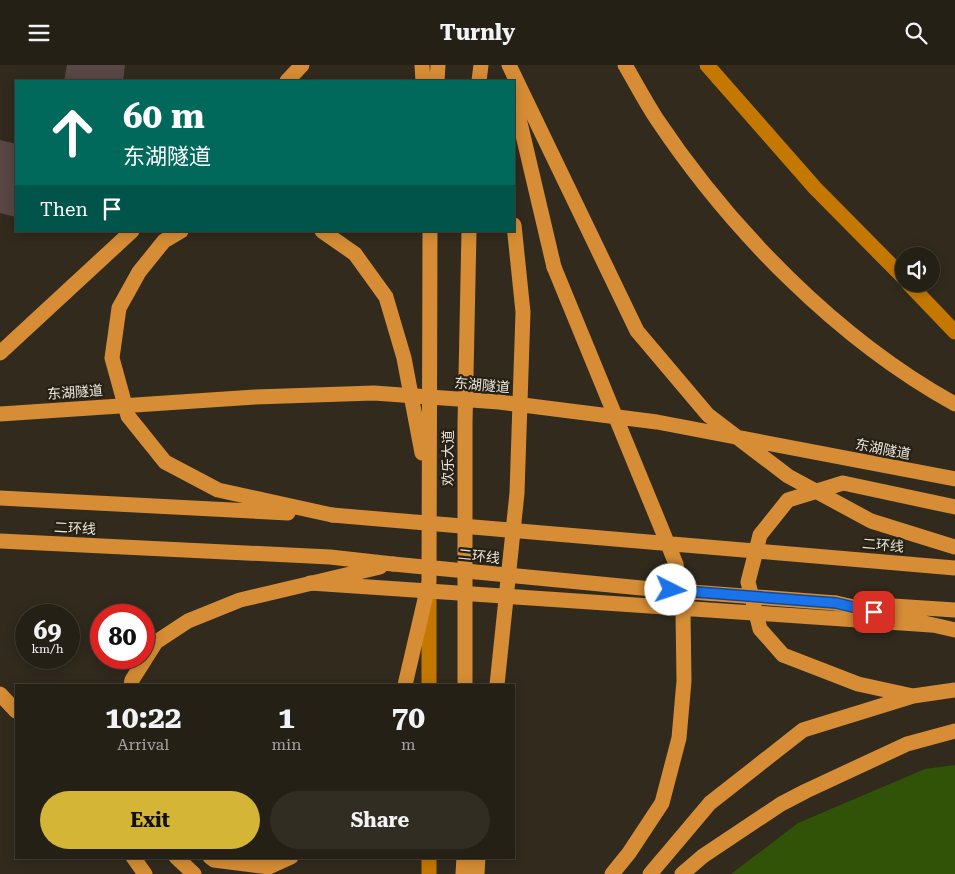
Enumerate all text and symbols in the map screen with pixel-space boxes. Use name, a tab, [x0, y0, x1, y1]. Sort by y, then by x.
icon: menu	[25, 19, 53, 47]
icon: search	[902, 19, 930, 47]
text: Turnly	[440, 20, 515, 45]
text: 60 m	[123, 96, 205, 137]
icon: ahead	[40, 100, 105, 165]
text: 东湖隧道	[123, 144, 211, 169]
icon: arrive	[98, 195, 126, 223]
text: Then	[40, 198, 88, 221]
map controls	[895, 247, 940, 292]
button: sound	[895, 247, 940, 292]
street label: 东湖隧道	[453, 375, 511, 395]
street label: 东湖隧道	[47, 382, 103, 402]
street label: 欢乐大道	[440, 430, 456, 486]
street label: 东湖隧道	[854, 436, 912, 462]
street label: 二环线	[54, 519, 96, 537]
street label: 二环线	[861, 535, 905, 555]
street label: 二环线	[457, 546, 501, 566]
position arrow	[644, 563, 696, 615]
pin	[853, 591, 895, 633]
icon: arrive	[860, 598, 888, 626]
speed limit sign: 80	[90, 604, 155, 669]
text: 69	[33, 616, 62, 645]
text: km/h	[31, 642, 64, 656]
text: 10:22	[105, 700, 182, 735]
text: 1	[278, 700, 295, 735]
text: 70	[391, 700, 425, 735]
text: Arrival	[117, 735, 169, 754]
text: min	[271, 735, 302, 754]
text: m	[401, 735, 416, 754]
button: Exit	[40, 791, 260, 849]
button: Share	[270, 791, 490, 849]

